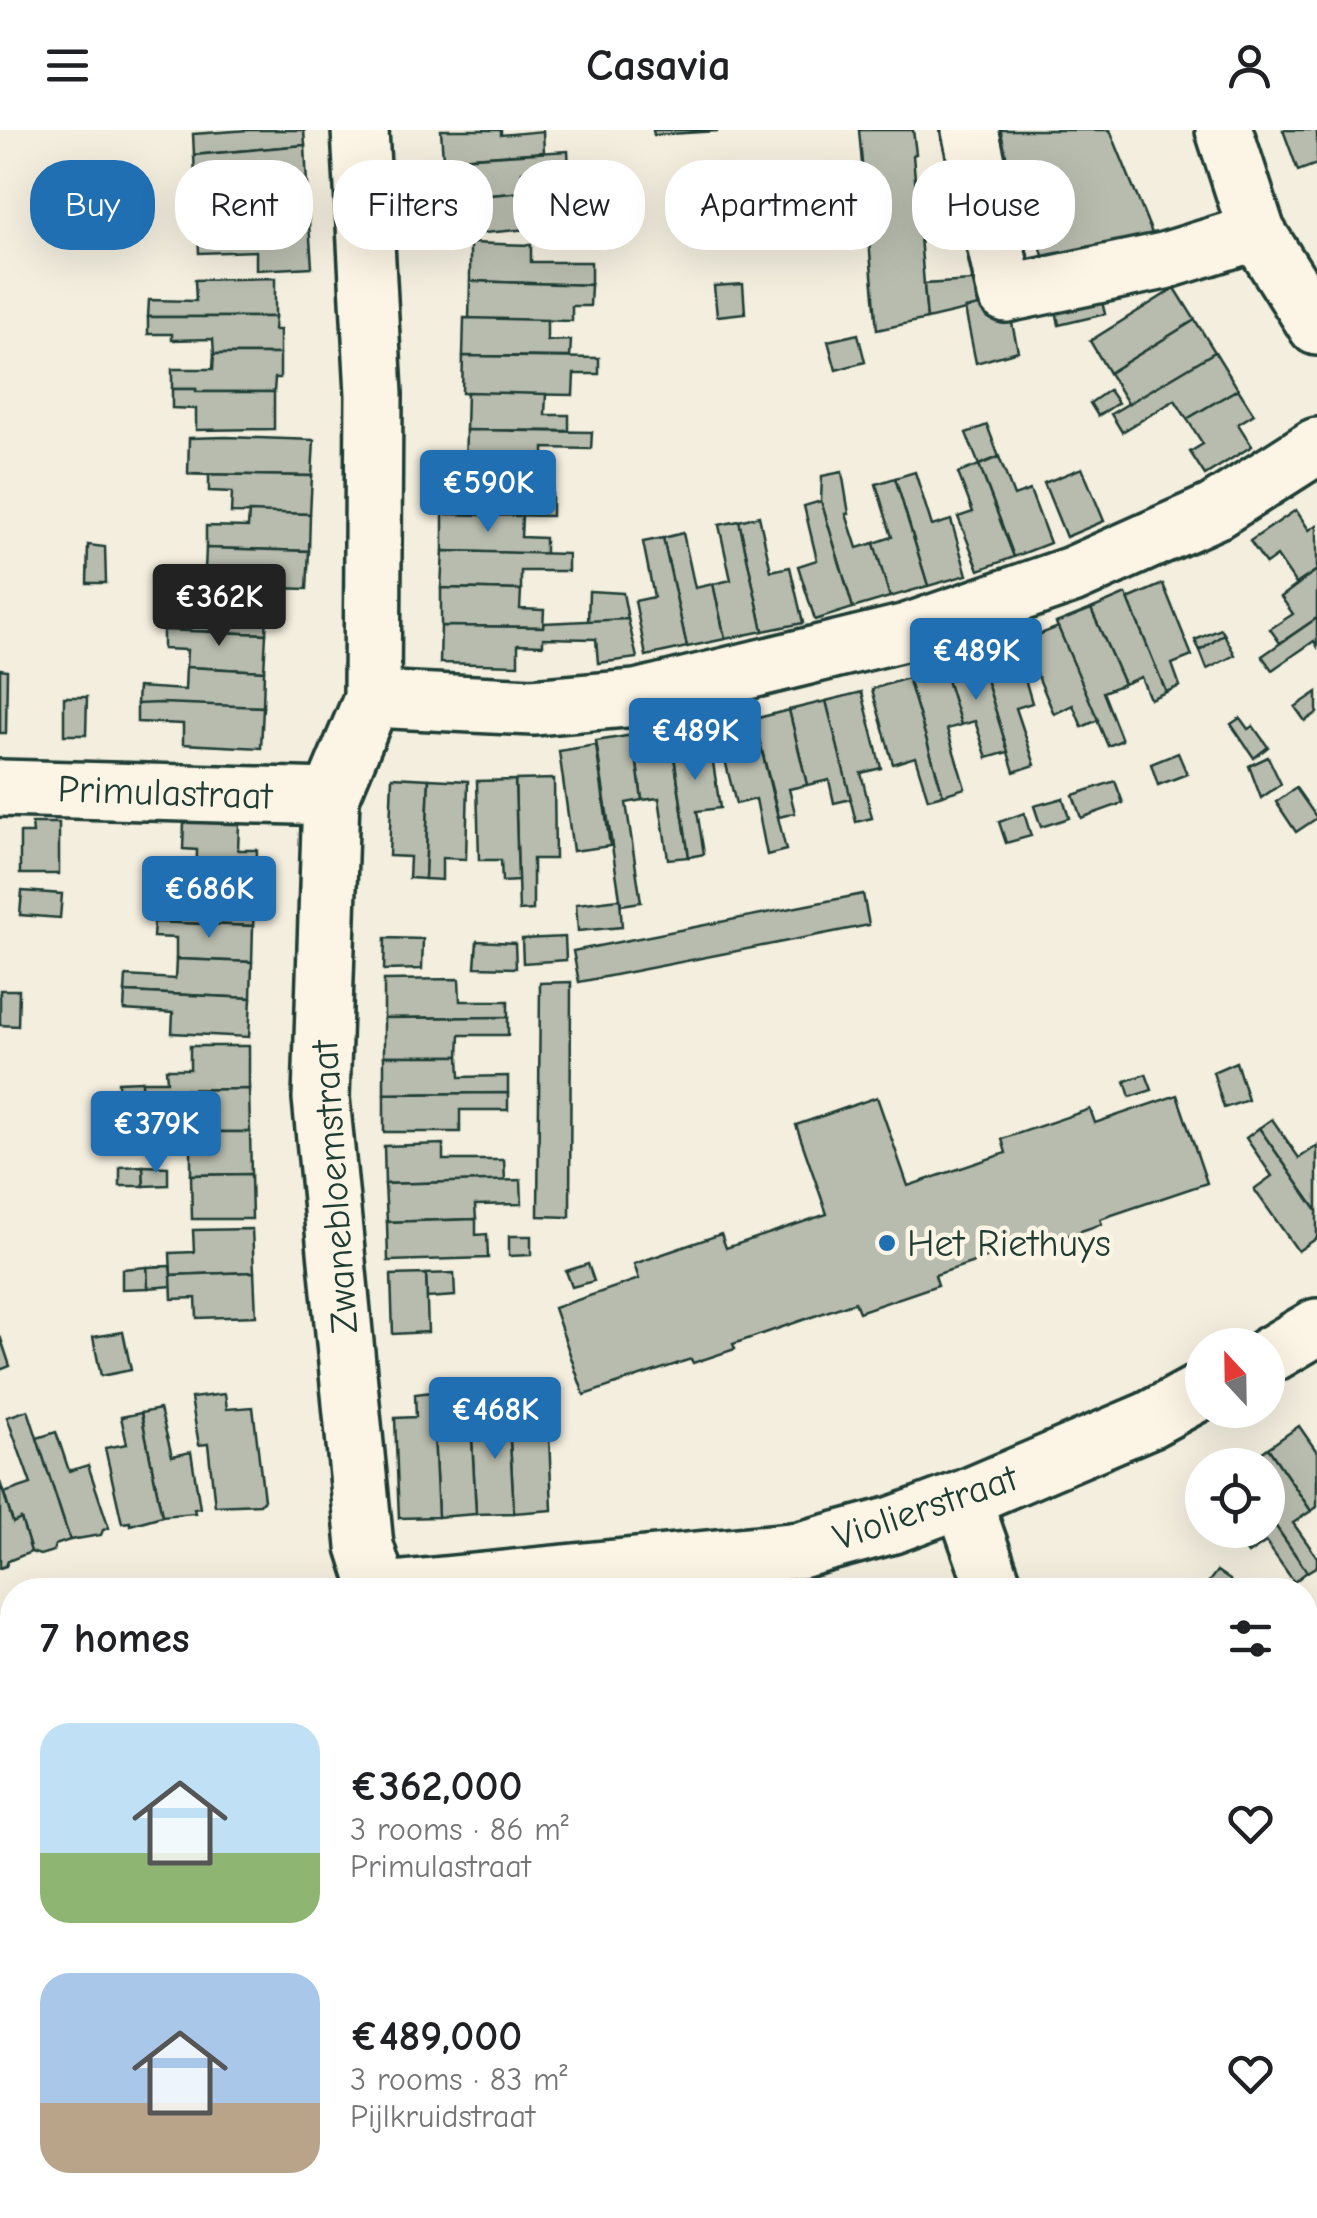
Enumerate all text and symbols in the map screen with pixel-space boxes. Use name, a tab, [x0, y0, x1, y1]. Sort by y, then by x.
icon: menu	[40, 38, 95, 93]
icon: person	[1222, 38, 1277, 93]
text: Casavia	[586, 39, 731, 91]
chip: Buy	[30, 160, 155, 250]
chip: Rent	[175, 160, 313, 250]
chip: Filters	[333, 160, 493, 250]
chip: New	[513, 160, 645, 250]
chip: Apartment	[665, 160, 892, 250]
chip: House	[912, 160, 1075, 250]
pin: €590K	[418, 450, 558, 535]
text: €590K	[442, 464, 534, 501]
pin: €362K	[149, 564, 289, 649]
text: €362K	[175, 578, 263, 615]
pin: €489K	[906, 618, 1046, 703]
text: €489K	[932, 632, 1020, 669]
pin: €489K	[625, 698, 765, 783]
text: €489K	[651, 712, 739, 749]
street label: Primulastraat	[57, 767, 274, 819]
pin: €686K	[139, 856, 279, 941]
text: €686K	[164, 870, 254, 907]
street label: Zwanebloemstraat	[303, 1038, 367, 1335]
pin: €379K	[86, 1091, 226, 1176]
text: €379K	[113, 1105, 199, 1142]
place label: Het Riethuys	[907, 1222, 1111, 1266]
marker: Het Riethuys	[876, 1232, 898, 1254]
north arrow	[1185, 1328, 1285, 1428]
map controls	[1185, 1328, 1285, 1548]
pin: €468K	[425, 1377, 565, 1462]
text: €468K	[451, 1391, 539, 1428]
button: locate	[1185, 1448, 1285, 1548]
street label: Violierstraat	[828, 1456, 1024, 1560]
icon: filters	[1223, 1611, 1278, 1666]
text: 7 homes	[40, 1614, 190, 1663]
text: €362,000	[350, 1762, 523, 1811]
icon: home	[120, 1763, 240, 1883]
icon: heart	[1223, 1796, 1278, 1851]
text: 3 rooms · 86 m²	[350, 1811, 569, 1848]
text: Primulastraat	[350, 1848, 531, 1885]
text: €489,000	[350, 2012, 522, 2061]
icon: home	[120, 2013, 240, 2133]
icon: heart	[1223, 2046, 1278, 2101]
text: 3 rooms · 83 m²	[350, 2061, 567, 2098]
text: Pijlkruidstraat	[350, 2098, 535, 2135]

